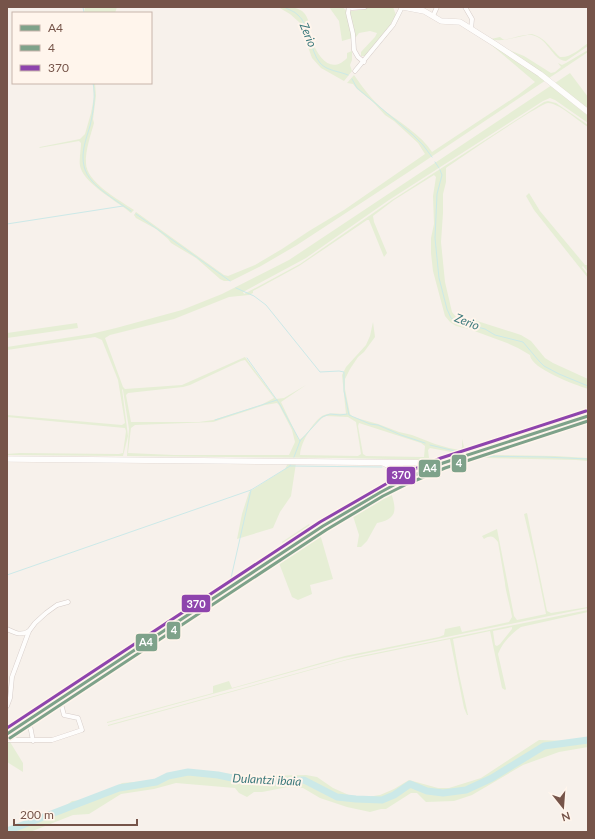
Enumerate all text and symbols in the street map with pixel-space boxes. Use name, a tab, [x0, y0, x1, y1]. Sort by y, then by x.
legend	[12, 12, 152, 84]
water label: Zerio	[296, 19, 320, 49]
text: A4	[48, 20, 63, 35]
text: 4	[48, 40, 55, 55]
text: 370	[48, 60, 69, 75]
water label: Zerio	[452, 309, 482, 333]
line badge: 4	[451, 454, 467, 473]
text: 4	[456, 456, 463, 469]
line badge: A4	[418, 459, 441, 478]
text: A4	[422, 461, 438, 474]
line badge: 370	[386, 466, 416, 485]
text: 370	[391, 468, 411, 481]
line badge: 370	[181, 594, 211, 613]
text: 370	[186, 597, 206, 610]
line badge: 4	[166, 621, 181, 640]
text: 4	[171, 623, 178, 636]
line badge: A4	[135, 633, 158, 652]
text: A4	[138, 635, 154, 648]
water label: Dulantzi ibaia	[232, 770, 302, 789]
north arrow	[543, 787, 583, 827]
scale bar	[14, 801, 137, 827]
text: 200 m	[20, 807, 54, 822]
text: N	[560, 810, 572, 824]

